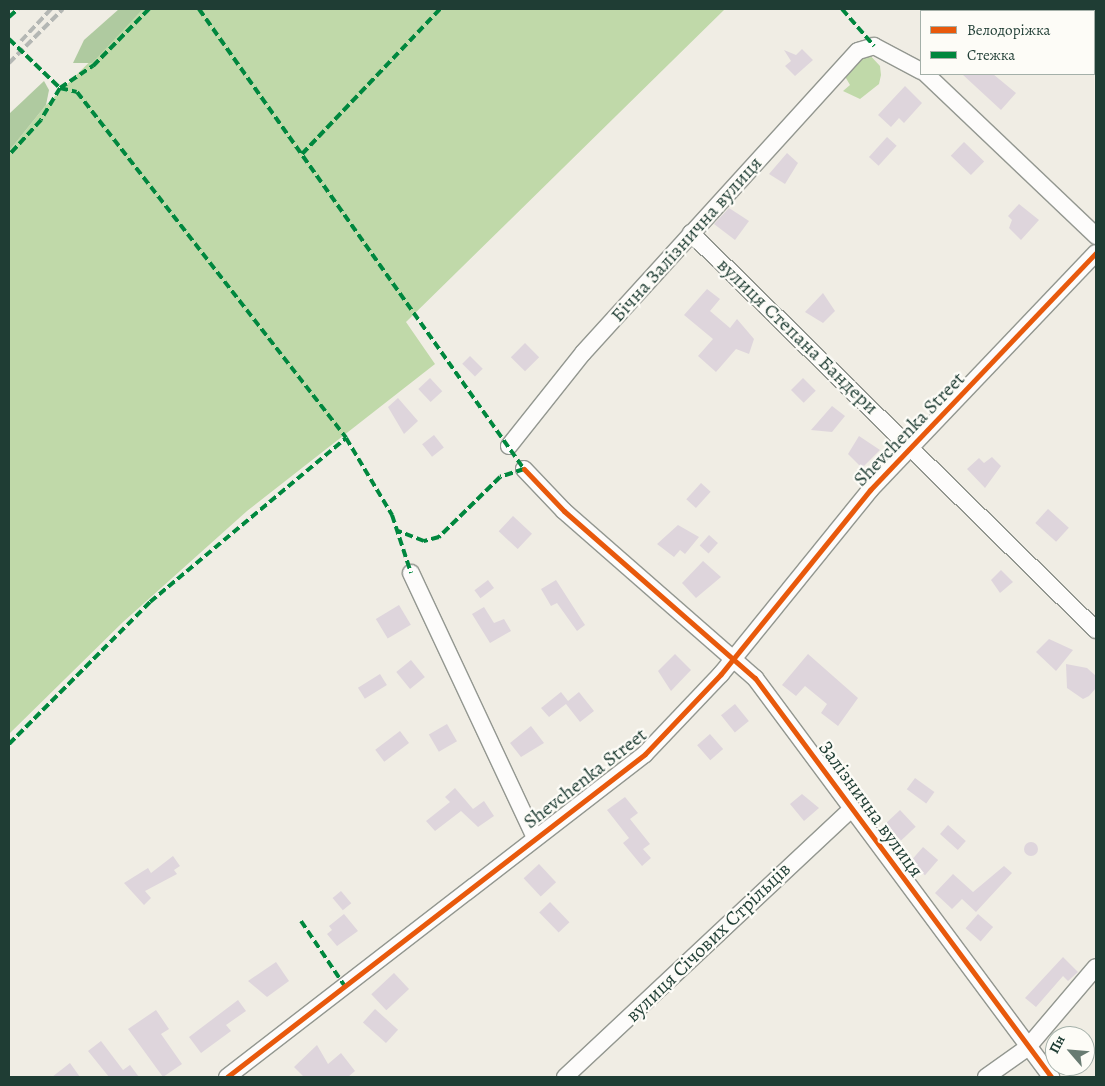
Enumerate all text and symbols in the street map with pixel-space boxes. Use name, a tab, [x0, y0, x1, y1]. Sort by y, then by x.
legend	[920, 10, 1095, 75]
text: Велодоріжка	[967, 20, 1050, 40]
text: Стежка	[967, 45, 1015, 65]
street label: Бічна Залізнична вулиця	[605, 151, 767, 327]
street label: вулиця Степана Бандери	[712, 253, 884, 419]
street label: Shevchenka Street	[848, 367, 970, 491]
street label: Shevchenka Street	[519, 722, 651, 834]
street label: Залізнична вулиця	[813, 736, 929, 882]
street label: вулиця Січових Стрільців	[621, 857, 795, 1027]
north arrow	[1045, 1026, 1095, 1076]
text: Пн	[1044, 1032, 1070, 1057]

